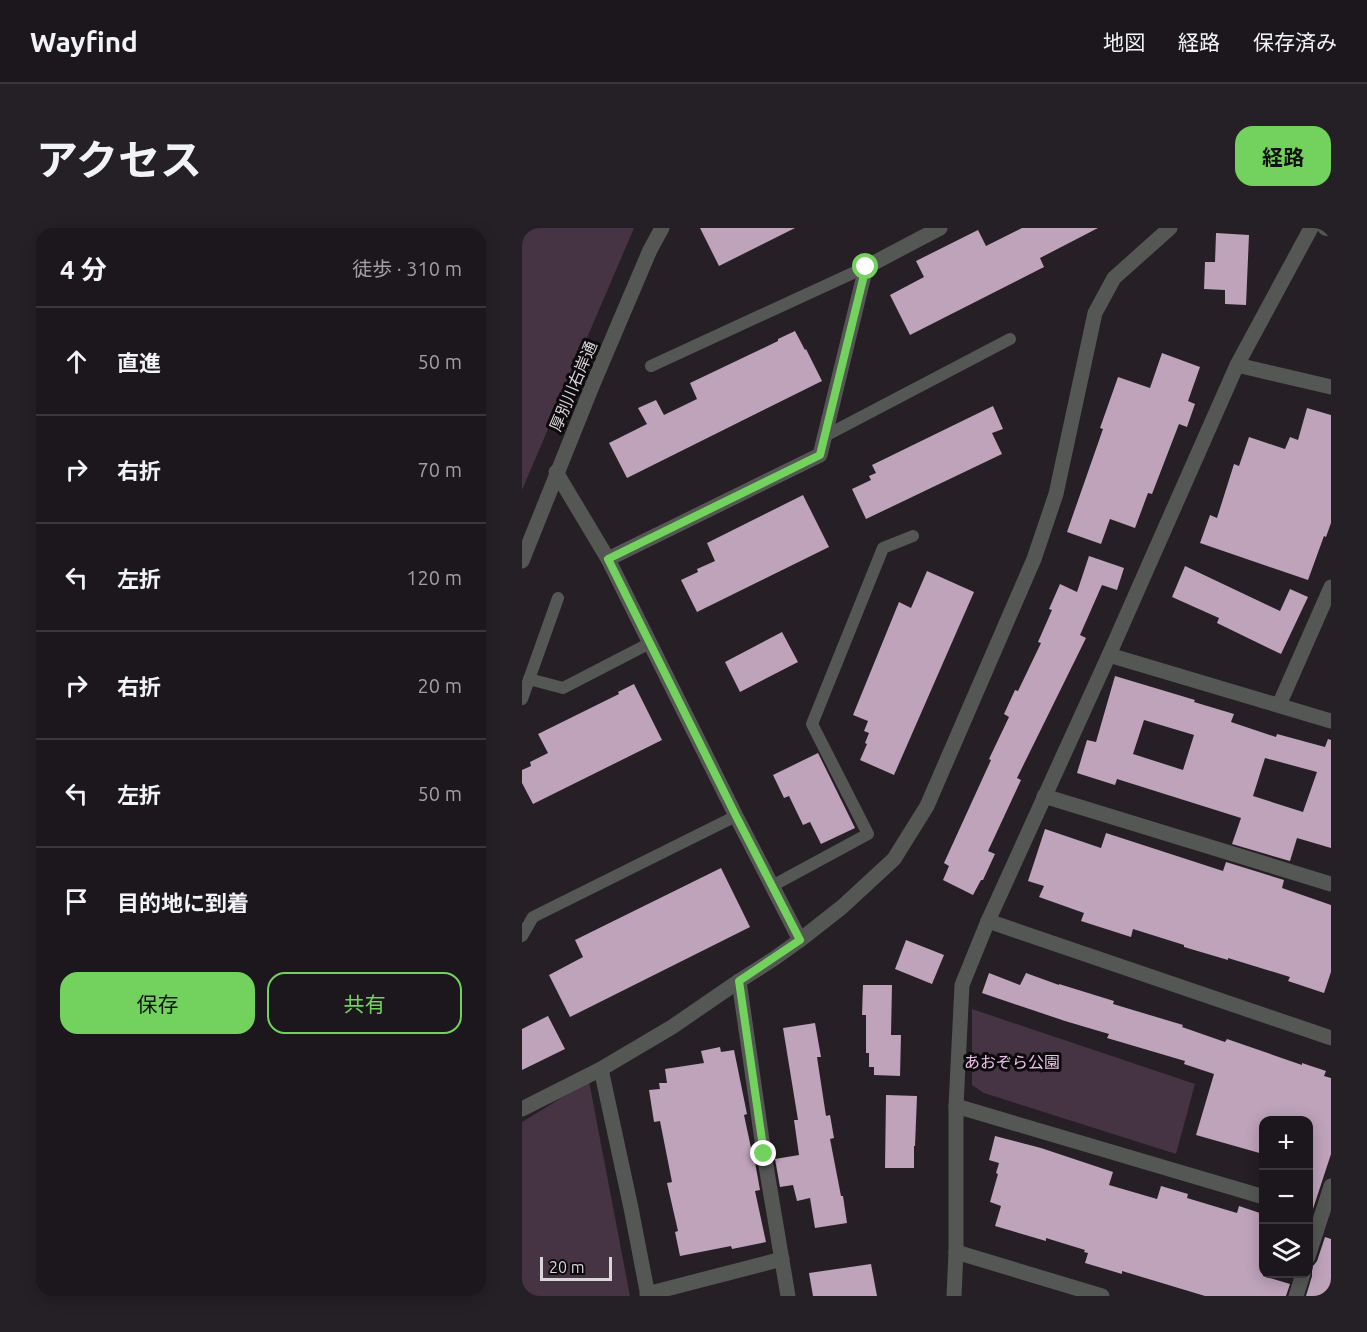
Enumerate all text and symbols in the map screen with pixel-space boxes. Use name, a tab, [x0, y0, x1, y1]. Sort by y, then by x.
text: Wayfind	[30, 26, 138, 57]
text: 地図	[1103, 30, 1145, 54]
text: 経路	[1178, 30, 1220, 54]
text: 保存済み	[1253, 30, 1337, 54]
button: 経路	[1235, 126, 1331, 186]
text: アクセス	[36, 136, 202, 183]
route start	[852, 253, 878, 279]
text: 4 分	[60, 255, 107, 284]
text: 徒歩 · 310 m	[352, 257, 462, 280]
street label: 厚別川右岸通	[546, 338, 600, 434]
icon: ahead	[60, 345, 93, 378]
text: 直進	[117, 350, 161, 375]
text: 50 m	[418, 350, 462, 373]
icon: right	[60, 453, 93, 486]
text: 右折	[117, 458, 161, 483]
text: 70 m	[418, 458, 462, 481]
icon: left	[60, 561, 93, 594]
text: 左折	[117, 566, 161, 591]
text: 120 m	[406, 566, 462, 589]
icon: right	[60, 669, 93, 702]
text: 右折	[117, 674, 161, 699]
text: 20 m	[418, 674, 462, 697]
icon: left	[60, 777, 93, 810]
text: 左折	[117, 782, 161, 807]
text: 50 m	[418, 782, 462, 805]
icon: arrive	[60, 885, 93, 918]
text: 目的地に到着	[117, 890, 249, 915]
button: 保存	[60, 972, 255, 1034]
button: 共有	[267, 972, 462, 1034]
park label: あおぞら公園	[964, 1053, 1060, 1071]
map controls	[1259, 1116, 1313, 1278]
button: +	[1259, 1116, 1313, 1170]
route end	[750, 1140, 776, 1166]
button: −	[1259, 1170, 1313, 1224]
button: layers	[1259, 1224, 1313, 1278]
scale bar	[540, 1254, 612, 1282]
text: 20 m	[549, 1258, 585, 1276]

